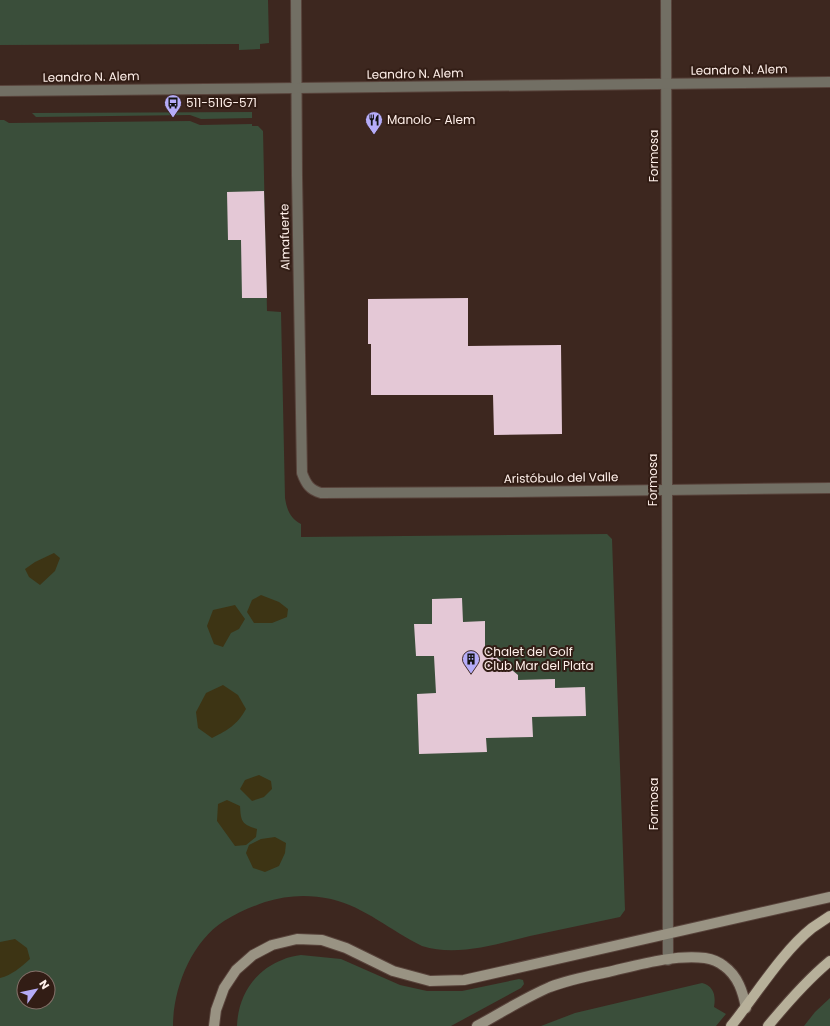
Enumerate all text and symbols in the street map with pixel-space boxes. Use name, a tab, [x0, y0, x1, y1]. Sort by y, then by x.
street label: Leandro N. Alem	[690, 60, 788, 79]
street label: Leandro N. Alem	[366, 64, 464, 83]
street label: Leandro N. Alem	[42, 67, 140, 86]
bus stop icon: 511-511G-571	[163, 93, 183, 118]
place label: 511-511G-571	[186, 94, 257, 111]
restaurant icon: Manolo - Alem	[364, 110, 384, 135]
place label: Manolo - Alem	[387, 111, 475, 128]
street label: Formosa	[645, 130, 662, 182]
street label: Almafuerte	[275, 203, 294, 271]
street label: Formosa	[644, 454, 661, 506]
street label: Aristóbulo del Valle	[503, 468, 618, 487]
place label: Chalet del Golf Club Mar del Plata	[484, 643, 594, 674]
building icon: Chalet del Golf Club Mar del Plata	[461, 649, 481, 674]
street label: Formosa	[645, 778, 662, 830]
north arrow	[16, 970, 56, 1010]
text: N	[35, 977, 53, 992]

